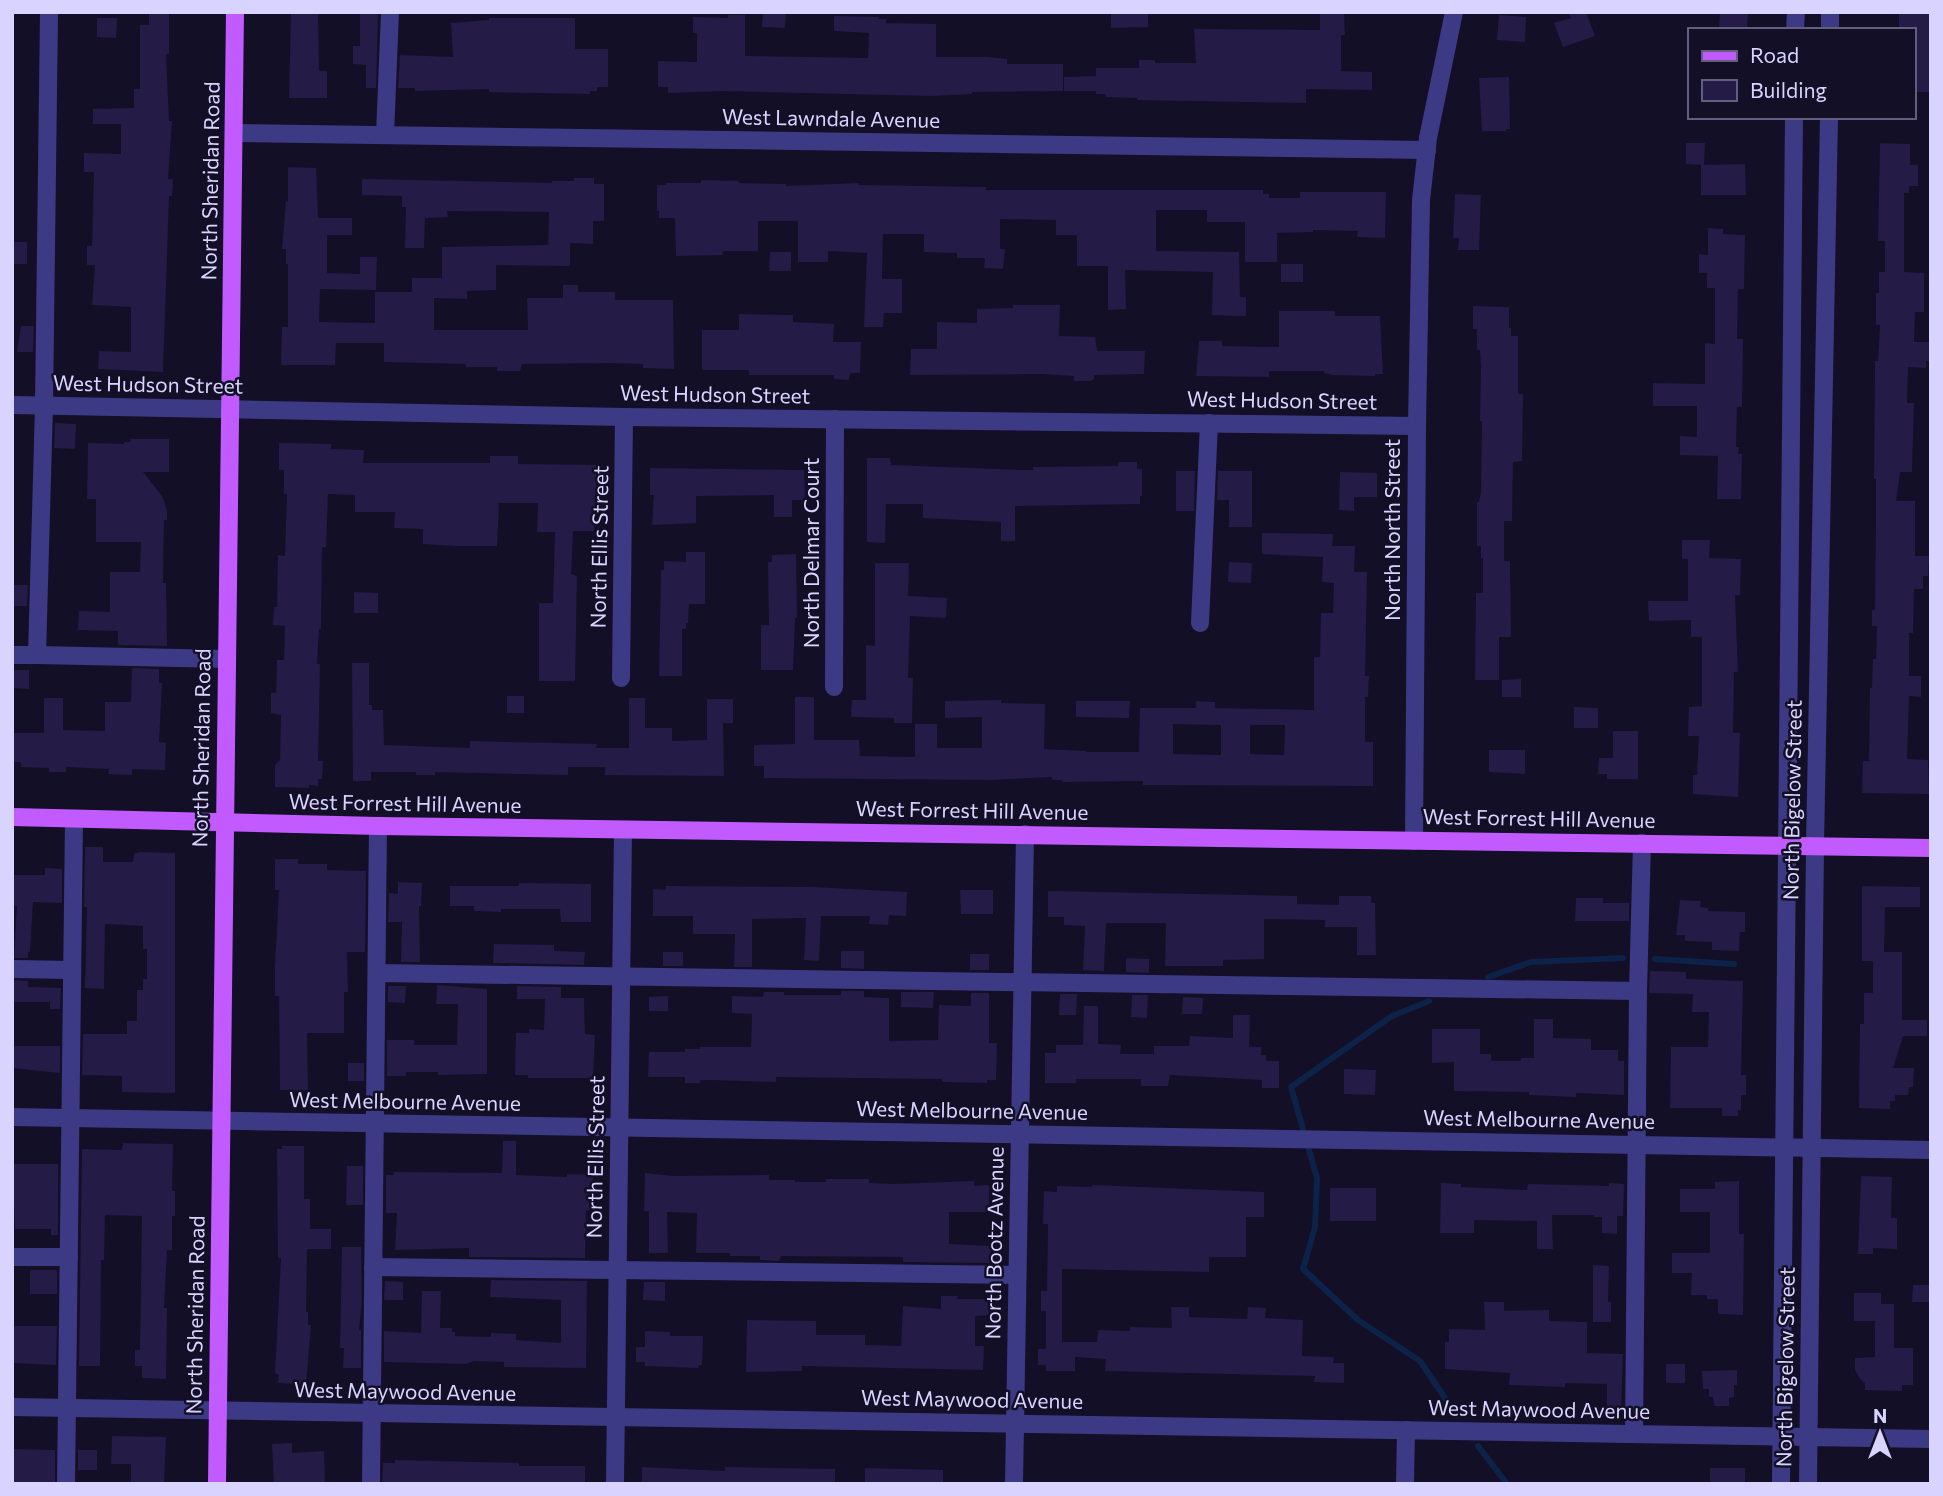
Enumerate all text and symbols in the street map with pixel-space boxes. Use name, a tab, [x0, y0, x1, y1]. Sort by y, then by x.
legend	[1688, 28, 1915, 119]
text: Road	[1750, 42, 1799, 67]
text: Building	[1750, 77, 1827, 102]
street label: North Sheridan Road	[195, 81, 224, 281]
street label: West Lawndale Avenue	[722, 103, 940, 132]
street label: West Hudson Street	[53, 369, 243, 398]
street label: West Hudson Street	[620, 379, 810, 408]
street label: West Hudson Street	[1187, 385, 1377, 414]
street label: North North Street	[1379, 439, 1404, 621]
street label: North Delmar Court	[798, 458, 823, 648]
street label: North Ellis Street	[585, 465, 612, 629]
street label: North Sheridan Road	[186, 648, 215, 848]
street label: North Bigelow Street	[1777, 700, 1806, 900]
street label: West Forrest Hill Avenue	[288, 788, 522, 817]
street label: West Forrest Hill Avenue	[855, 795, 1089, 824]
street label: West Forrest Hill Avenue	[1422, 803, 1656, 832]
street label: North Ellis Street	[581, 1075, 608, 1239]
street label: West Melbourne Avenue	[289, 1086, 521, 1115]
street label: West Melbourne Avenue	[856, 1095, 1088, 1124]
street label: West Melbourne Avenue	[1423, 1104, 1655, 1133]
street label: North Bootz Avenue	[979, 1146, 1008, 1340]
street label: North Sheridan Road	[180, 1215, 209, 1415]
street label: North Bigelow Street	[1770, 1267, 1799, 1467]
street label: West Maywood Avenue	[294, 1376, 516, 1405]
street label: West Maywood Avenue	[861, 1384, 1083, 1413]
street label: West Maywood Avenue	[1428, 1394, 1650, 1423]
north arrow	[1845, 1398, 1915, 1468]
text: N	[1873, 1404, 1887, 1427]

